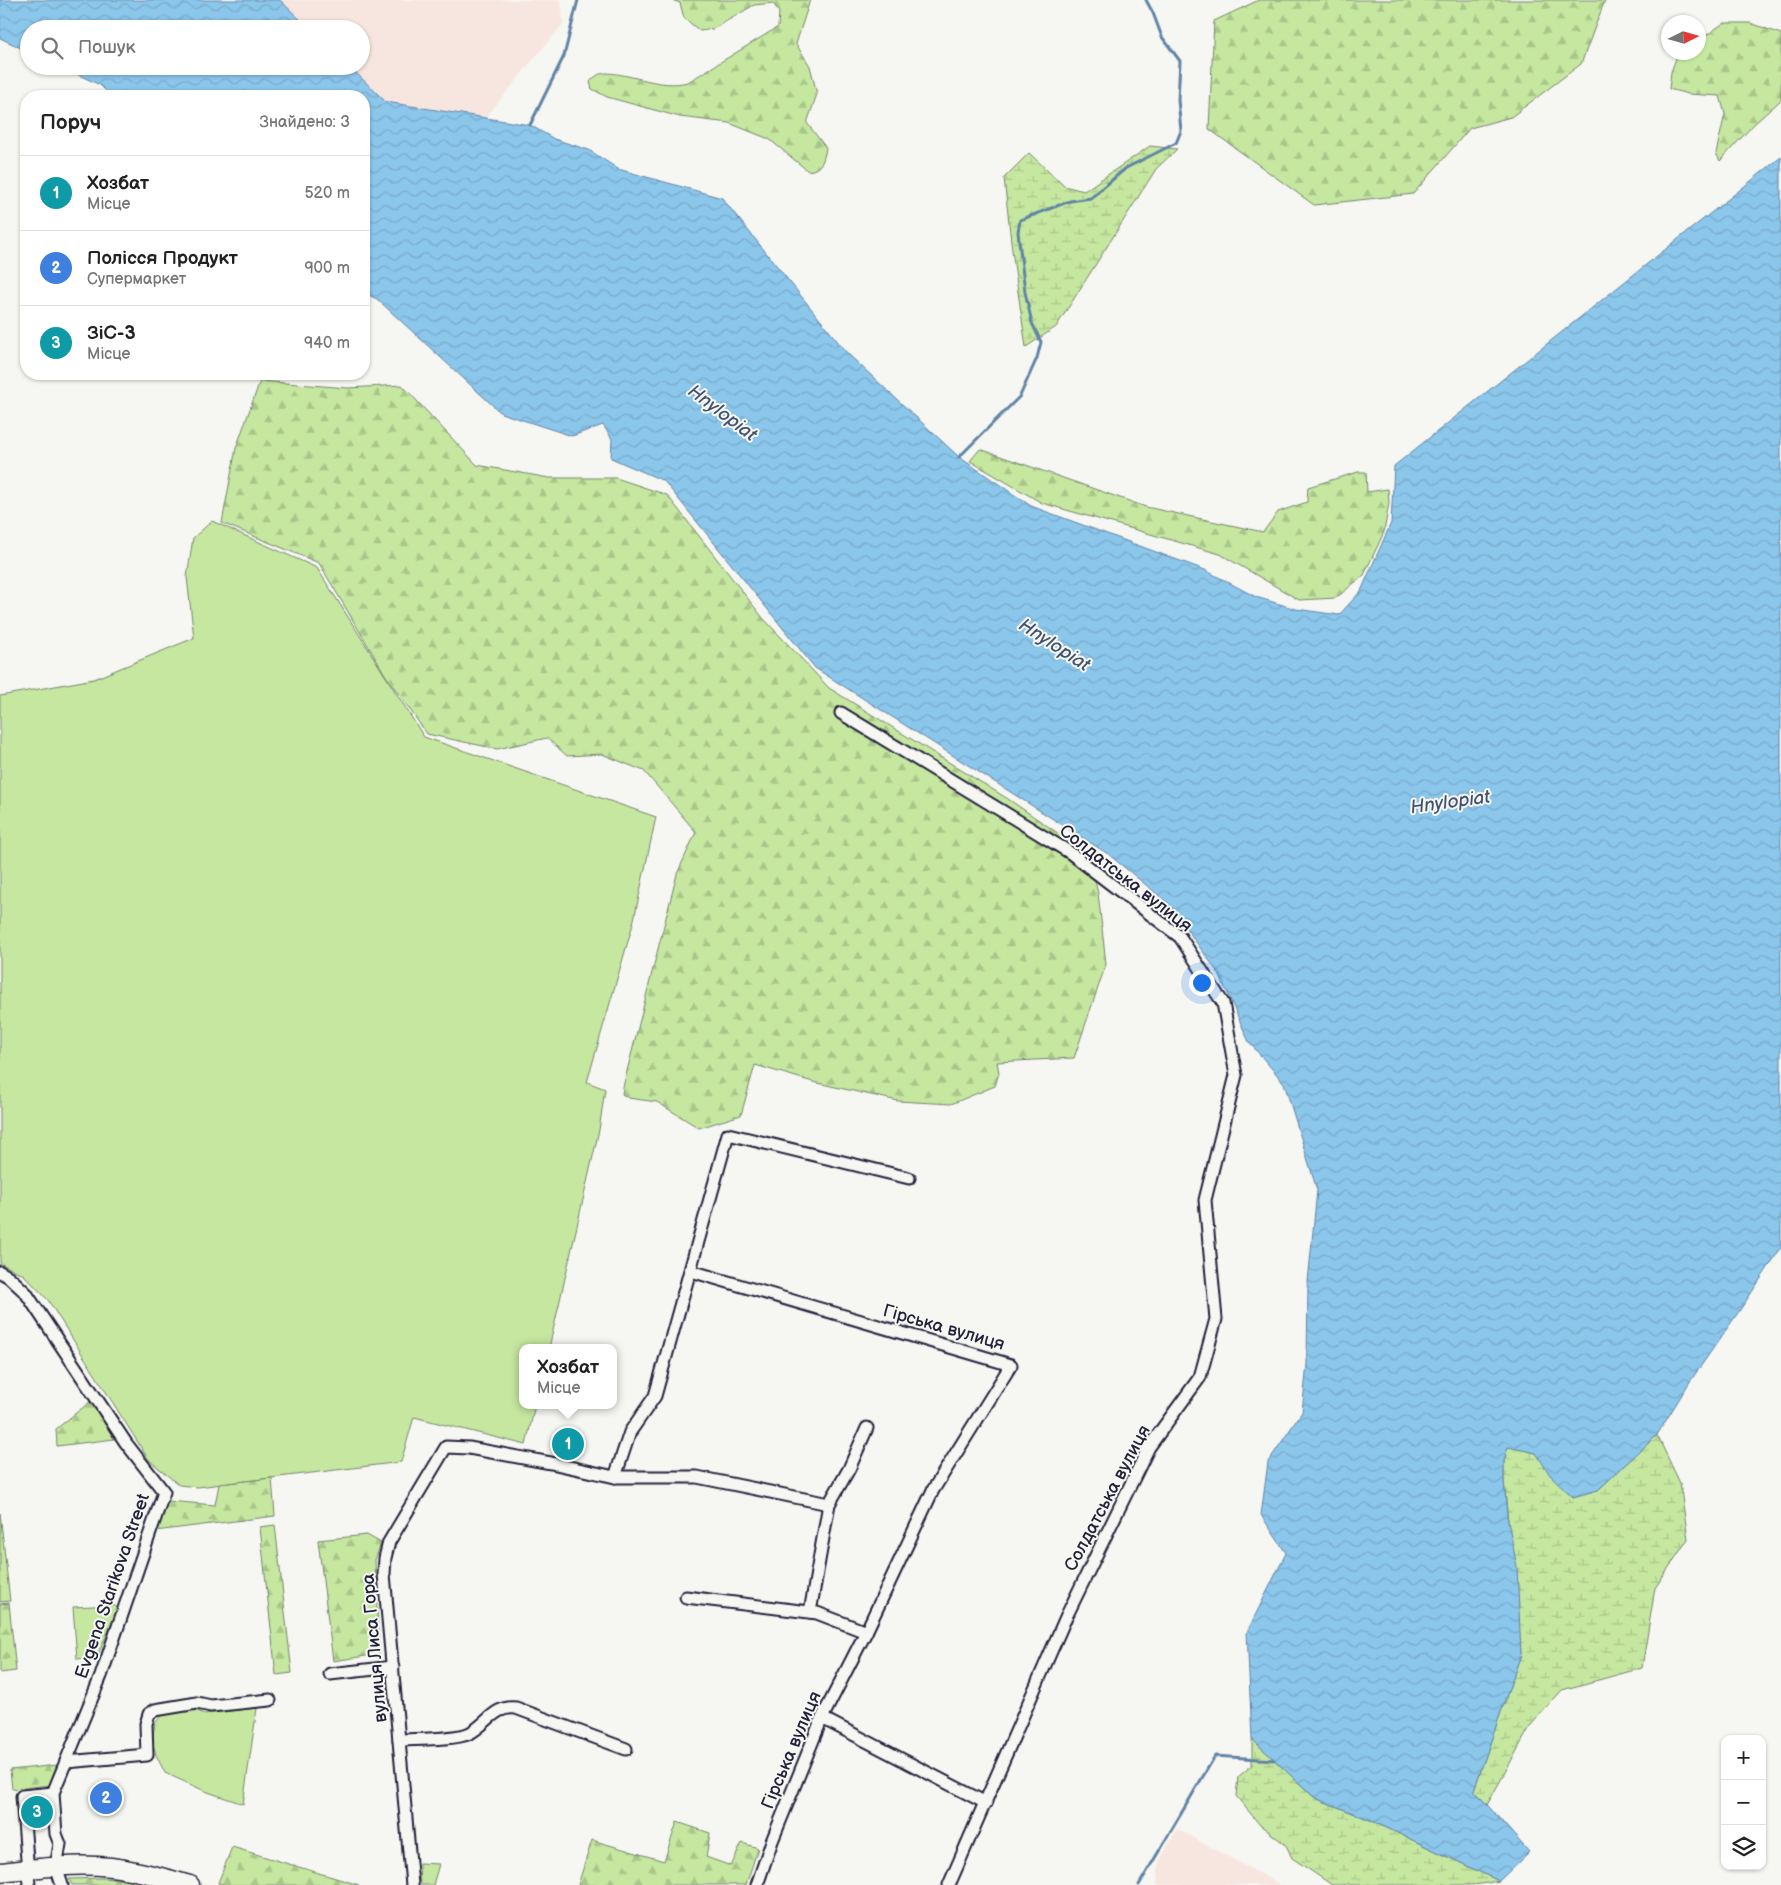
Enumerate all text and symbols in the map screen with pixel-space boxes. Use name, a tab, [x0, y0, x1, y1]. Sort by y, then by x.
north arrow	[1661, 15, 1706, 60]
search box	[20, 20, 370, 75]
icon: search	[38, 34, 66, 62]
text: Пошук	[78, 36, 136, 59]
text: Поруч	[40, 110, 101, 135]
text: Знайдено: 3	[260, 113, 350, 132]
text: Хозбат	[87, 172, 149, 195]
text: 1	[53, 184, 59, 203]
text: 520 m	[304, 184, 350, 203]
text: Місце	[87, 195, 131, 214]
text: Полісся Продукт	[87, 247, 238, 270]
text: 2	[51, 259, 61, 278]
text: 900 m	[304, 259, 350, 278]
text: Супермаркет	[87, 270, 186, 289]
text: ЗіС-3	[87, 322, 136, 345]
text: 3	[51, 334, 61, 353]
text: 940 m	[304, 334, 350, 353]
text: Місце	[87, 345, 131, 364]
water label: Hnylopiat	[683, 380, 762, 447]
water label: Hnylopiat	[1014, 614, 1095, 677]
water label: Hnylopiat	[1409, 785, 1493, 819]
street label: Солдатська вулиця	[1055, 820, 1196, 937]
your location	[1189, 970, 1215, 996]
street label: Гірська вулиця	[881, 1300, 1007, 1355]
popup	[519, 1344, 617, 1409]
text: Хозбат	[537, 1356, 599, 1379]
text: Місце	[537, 1379, 580, 1398]
street label: Солдатська вулиця	[1060, 1422, 1155, 1575]
pin: 1	[552, 1425, 584, 1463]
street label: Evgena Starikova Street	[71, 1490, 154, 1681]
street label: вулиця Лиса Гора	[357, 1572, 391, 1723]
street label: Гірська вулиця	[757, 1688, 826, 1812]
map controls	[1721, 1735, 1766, 1870]
button: +	[1721, 1735, 1766, 1780]
pin: 2	[90, 1779, 122, 1817]
button: −	[1721, 1780, 1766, 1825]
pin: 3	[21, 1793, 53, 1831]
button: layers	[1721, 1825, 1766, 1870]

